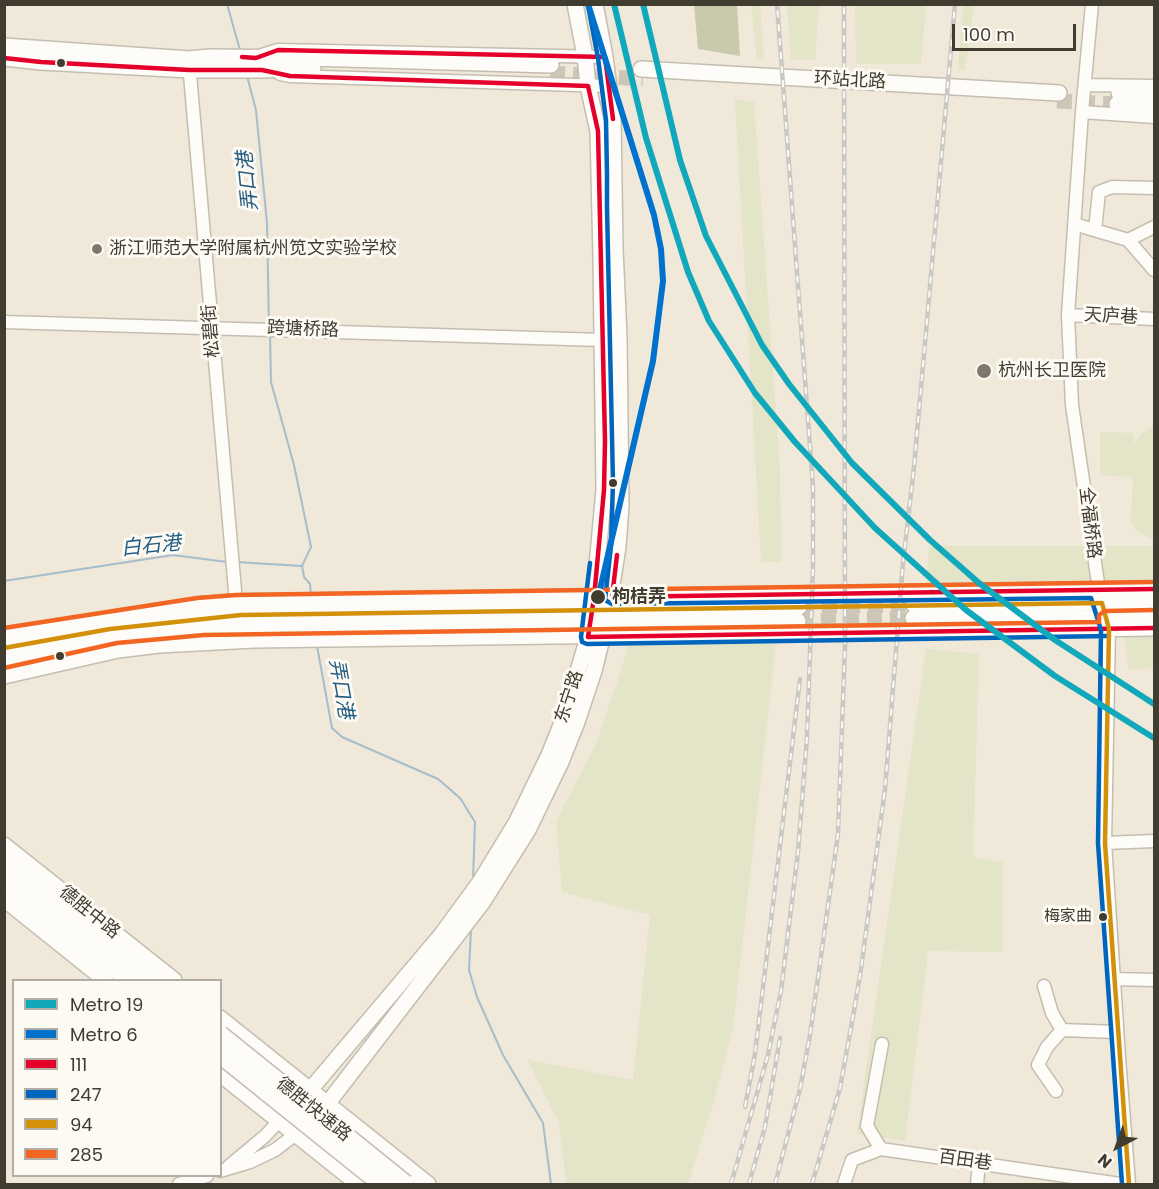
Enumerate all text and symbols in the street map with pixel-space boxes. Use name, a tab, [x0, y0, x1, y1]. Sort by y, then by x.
scale bar	[955, 12, 1080, 50]
text: 100 m	[963, 22, 1015, 47]
unlabelled marker	[55, 57, 67, 69]
street label: 环站北路	[813, 68, 887, 94]
water label: 弄口港	[234, 150, 264, 212]
place label: 浙江师范大学附属杭州笕文实验学校	[109, 238, 397, 260]
marker: 浙江师范大学附属杭州笕文实验学校	[90, 242, 104, 256]
street label: 松碧街	[199, 303, 225, 359]
street label: 天庐巷	[1083, 305, 1139, 329]
street label: 跨塘桥路	[267, 318, 339, 342]
place label: 杭州长卫医院	[998, 360, 1106, 382]
marker: 杭州长卫医院	[975, 362, 993, 380]
unlabelled marker	[607, 477, 619, 489]
street label: 全福桥路	[1074, 486, 1104, 560]
water label: 白石港	[120, 532, 182, 562]
place label: 枸桔弄	[612, 586, 666, 608]
marker: 枸桔弄	[589, 588, 607, 606]
unlabelled marker	[54, 650, 66, 662]
water label: 弄口港	[323, 657, 357, 721]
street label: 东宁路	[551, 668, 589, 726]
street label: 德胜中路	[54, 882, 124, 944]
place label: 梅家曲	[1044, 907, 1092, 927]
marker: 梅家曲	[1097, 911, 1109, 923]
legend	[12, 979, 222, 1177]
text: Metro 19	[70, 992, 143, 1017]
text: Metro 6	[70, 1022, 138, 1047]
text: 111	[70, 1052, 87, 1077]
street label: 德胜快速路	[271, 1073, 355, 1147]
text: 247	[70, 1082, 102, 1107]
text: 94	[70, 1112, 93, 1137]
north arrow	[1087, 1117, 1147, 1177]
text: 285	[70, 1142, 103, 1167]
street label: 百田巷	[937, 1147, 993, 1175]
text: N	[1093, 1148, 1117, 1174]

